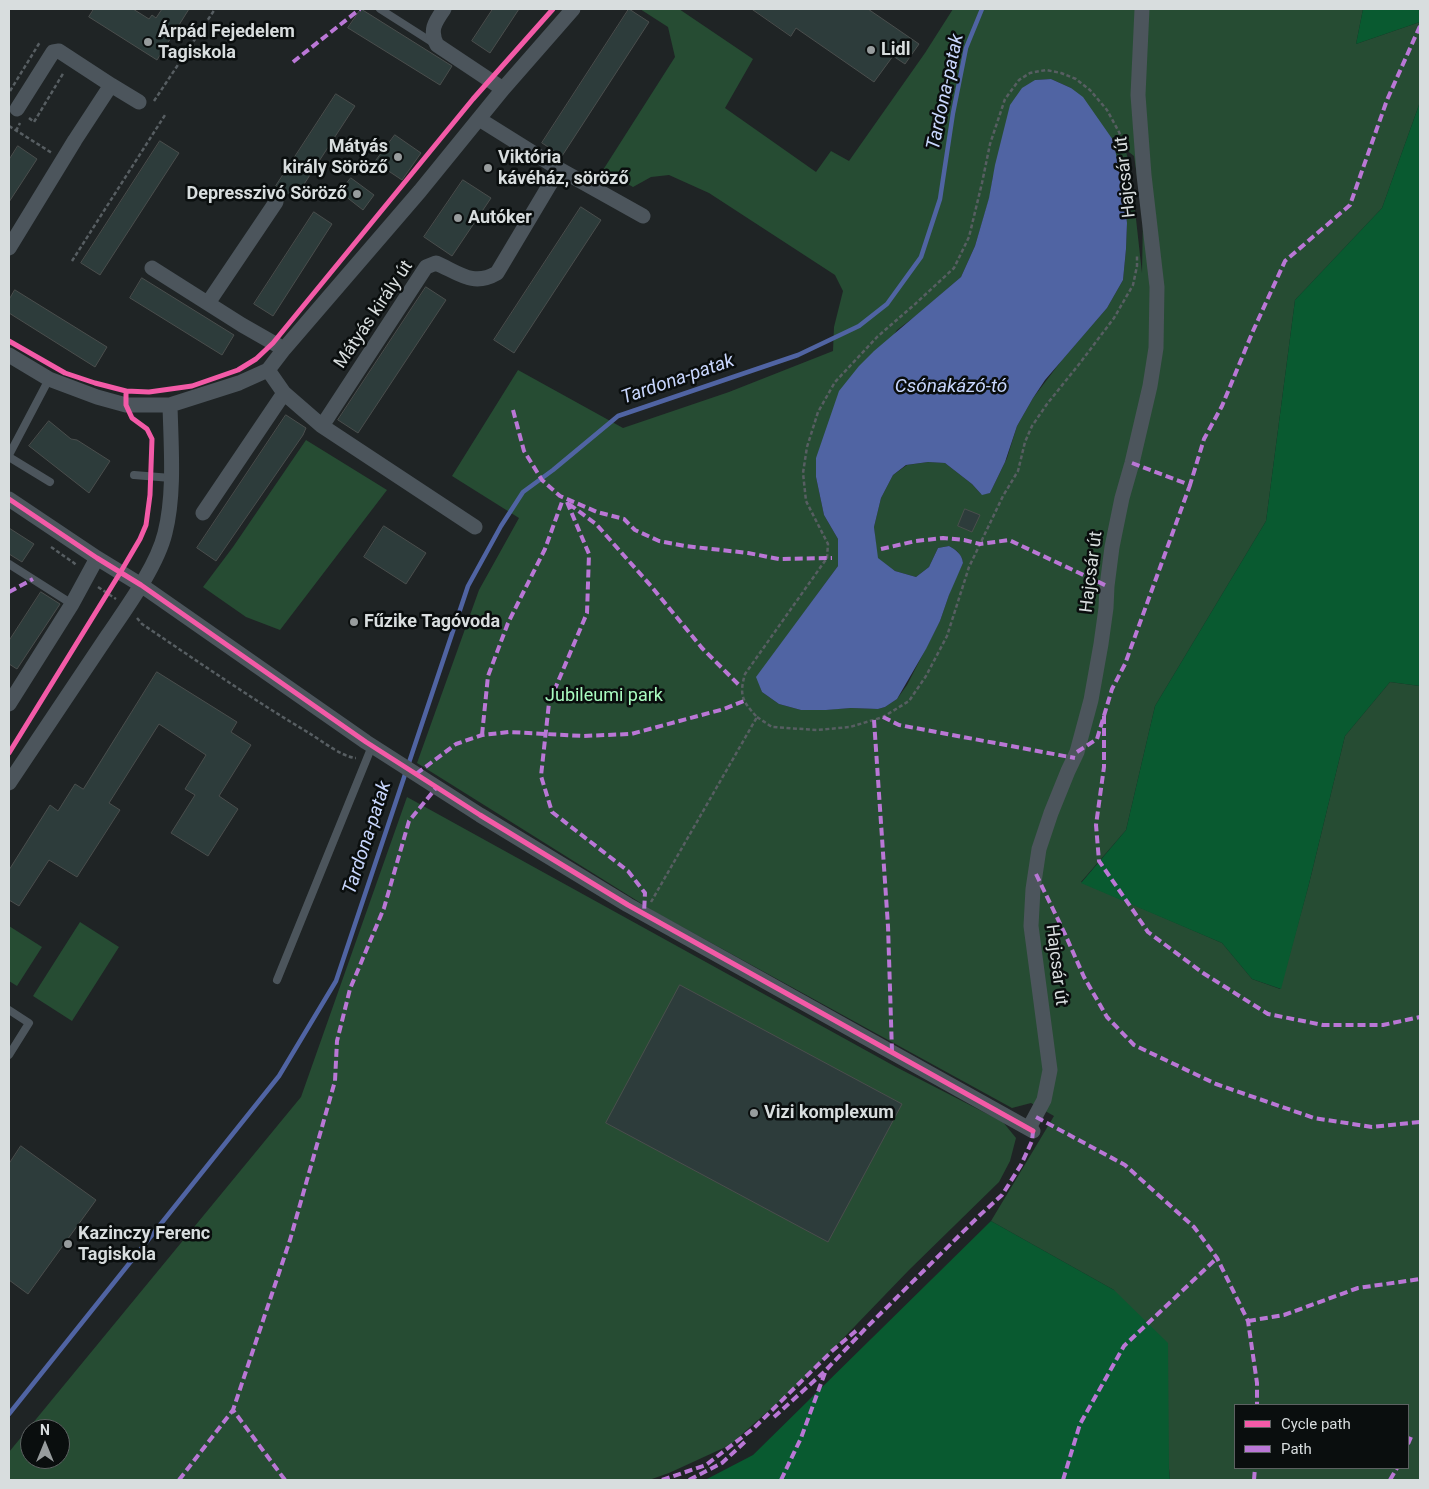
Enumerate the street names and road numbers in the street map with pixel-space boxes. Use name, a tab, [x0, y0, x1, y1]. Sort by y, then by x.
street label: Hajcsár út	[1111, 135, 1141, 219]
street label: Mátyás király út	[330, 257, 418, 373]
street label: Hajcsár út	[1076, 530, 1108, 614]
street label: Hajcsár út	[1040, 923, 1072, 1007]

